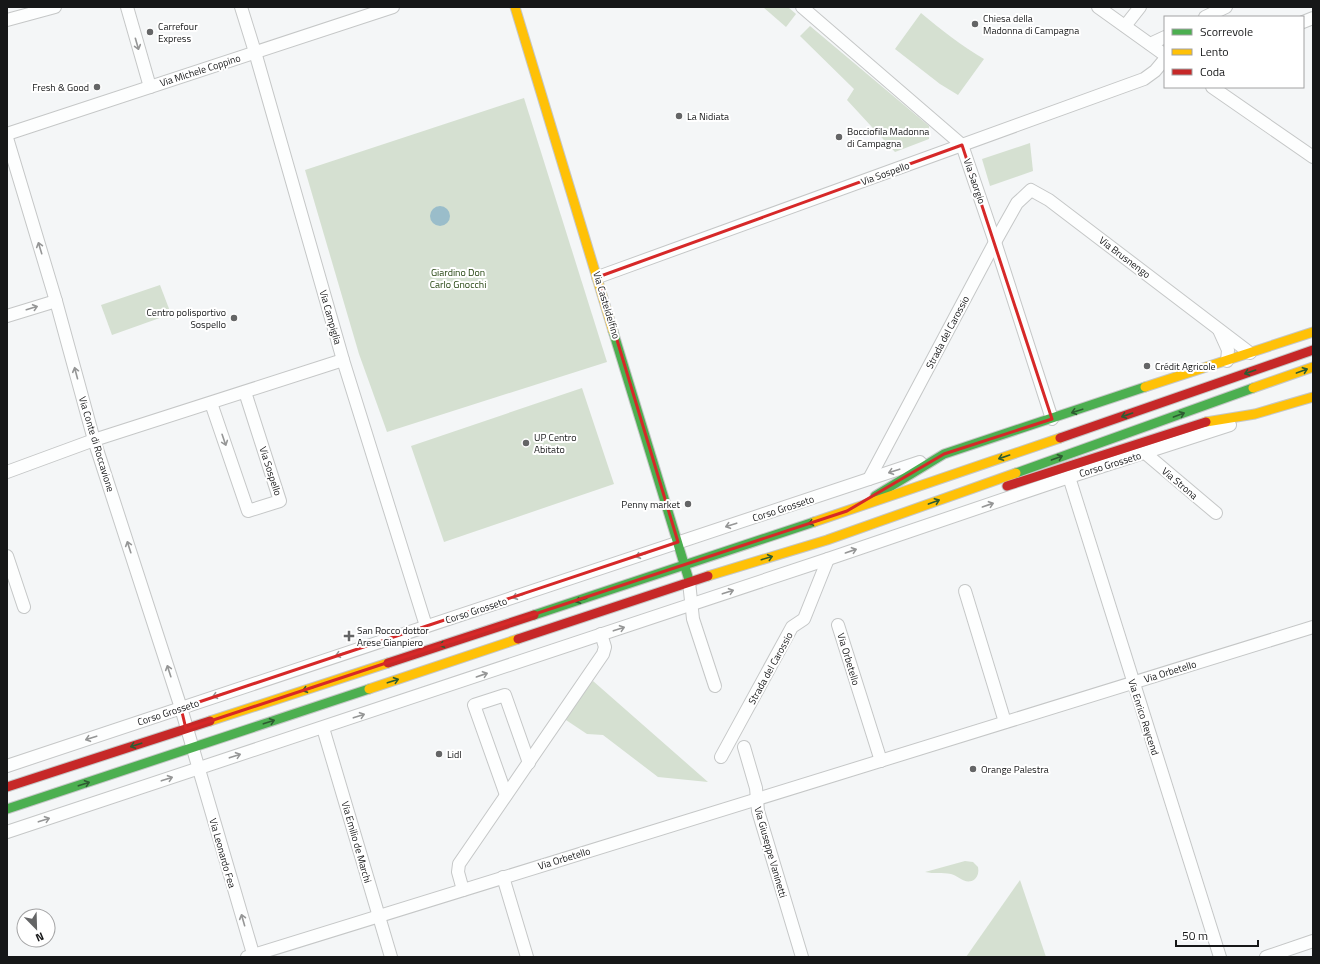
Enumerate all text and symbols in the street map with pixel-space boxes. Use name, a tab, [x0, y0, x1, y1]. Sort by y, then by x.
place label: Chiesa della Madonna di Campagna	[983, 11, 1079, 38]
legend	[1164, 16, 1304, 88]
place label: Carrefour Express	[158, 19, 198, 46]
marker: Chiesa della Madonna di Campagna	[970, 19, 980, 29]
text: Scorrevole	[1200, 22, 1253, 41]
marker: Carrefour Express	[145, 27, 155, 37]
one-way arrow	[134, 38, 141, 51]
text: Lento	[1200, 42, 1229, 61]
street label: Via Michele Coppino	[158, 50, 242, 91]
text: Coda	[1200, 62, 1225, 81]
place label: Fresh & Good	[32, 80, 89, 95]
marker: Fresh & Good	[92, 82, 102, 92]
place label: La Nidiata	[687, 109, 729, 124]
marker: La Nidiata	[674, 111, 684, 121]
place label: Bocciofila Madonna di Campagna	[847, 124, 929, 151]
marker: Bocciofila Madonna di Campagna	[834, 132, 844, 142]
street label: Via Saorgio	[960, 157, 989, 206]
street label: Via Sospello	[859, 158, 912, 189]
street label: Via Brusnengo	[1096, 233, 1154, 282]
one-way arrow	[36, 242, 43, 255]
park label: Giardino Don Carlo Gnocchi	[430, 265, 486, 292]
street label: Via Casteldelfino	[589, 269, 624, 341]
street label: Via Campiglia	[316, 288, 345, 346]
street label: Strada del Carossio	[922, 293, 973, 371]
one-way arrow	[25, 304, 38, 311]
place label: Centro polisportivo Sospello	[147, 305, 226, 332]
marker: Centro polisportivo Sospello	[229, 313, 239, 323]
place label: Crédit Agricole	[1155, 359, 1216, 374]
marker: Crédit Agricole	[1142, 361, 1152, 371]
one-way arrow	[72, 367, 79, 380]
one-way arrow	[1295, 367, 1308, 374]
one-way arrow	[1244, 369, 1256, 377]
street label: Via Conte di Roccavione	[75, 394, 118, 494]
one-way arrow	[1071, 407, 1083, 415]
one-way arrow	[1173, 410, 1185, 418]
one-way arrow	[1121, 411, 1133, 419]
place label: UP Centro Abitato	[534, 430, 576, 457]
one-way arrow	[220, 434, 228, 446]
marker: UP Centro Abitato	[521, 438, 531, 448]
street label: Via Sospello	[256, 445, 286, 498]
street label: Corso Grosseto	[1077, 448, 1143, 481]
one-way arrow	[997, 454, 1010, 461]
one-way arrow	[1050, 454, 1062, 462]
street label: Via Strona	[1158, 464, 1201, 503]
one-way arrow	[888, 468, 901, 475]
street label: Corso Grosseto	[750, 491, 816, 526]
place label: Penny market	[621, 497, 680, 512]
one-way arrow	[928, 497, 940, 505]
marker: Penny market	[683, 499, 693, 509]
one-way arrow	[981, 501, 994, 508]
one-way arrow	[807, 519, 820, 526]
one-way arrow	[724, 522, 737, 529]
one-way arrow	[124, 541, 132, 553]
one-way arrow	[845, 547, 857, 555]
one-way arrow	[635, 551, 647, 559]
one-way arrow	[760, 554, 772, 562]
one-way arrow	[722, 588, 734, 596]
street label: Corso Grosseto	[443, 593, 509, 628]
one-way arrow	[511, 593, 524, 600]
one-way arrow	[574, 597, 587, 604]
place label: San Rocco dottor Arese Gianpiero	[357, 623, 429, 650]
one-way arrow	[612, 624, 624, 632]
street label: Strada del Carossio	[744, 629, 797, 707]
marker: San Rocco dottor Arese Gianpiero	[344, 631, 354, 641]
street label: Via Orbetello	[833, 631, 864, 687]
one-way arrow	[440, 641, 452, 649]
one-way arrow	[336, 651, 348, 659]
street label: Via Orbetello	[1142, 656, 1198, 687]
one-way arrow	[165, 664, 172, 677]
one-way arrow	[476, 670, 488, 678]
one-way arrow	[386, 677, 399, 684]
street label: Via Enrico Reycend	[1124, 677, 1163, 757]
one-way arrow	[302, 686, 315, 693]
one-way arrow	[212, 692, 224, 700]
street label: Corso Grosseto	[135, 695, 201, 730]
one-way arrow	[352, 712, 365, 719]
one-way arrow	[263, 718, 275, 726]
one-way arrow	[85, 734, 97, 742]
one-way arrow	[130, 742, 143, 749]
place label: Lidl	[447, 747, 462, 762]
marker: Lidl	[434, 749, 444, 759]
one-way arrow	[229, 752, 241, 760]
place label: Orange Palestra	[981, 762, 1049, 777]
marker: Orange Palestra	[968, 764, 978, 774]
one-way arrow	[161, 775, 174, 782]
one-way arrow	[78, 779, 90, 787]
street label: Via Emilio de Marchi	[338, 799, 375, 885]
street label: Via Giuseppe Vaninetti	[750, 805, 791, 899]
one-way arrow	[37, 816, 50, 823]
street label: Via Leonardo Fea	[205, 817, 240, 890]
street label: Via Orbetello	[536, 843, 592, 874]
north arrow	[16, 908, 56, 948]
one-way arrow	[239, 913, 246, 926]
scale bar	[1176, 922, 1258, 948]
text: 50 m	[1182, 926, 1208, 945]
text: N	[33, 928, 47, 946]

